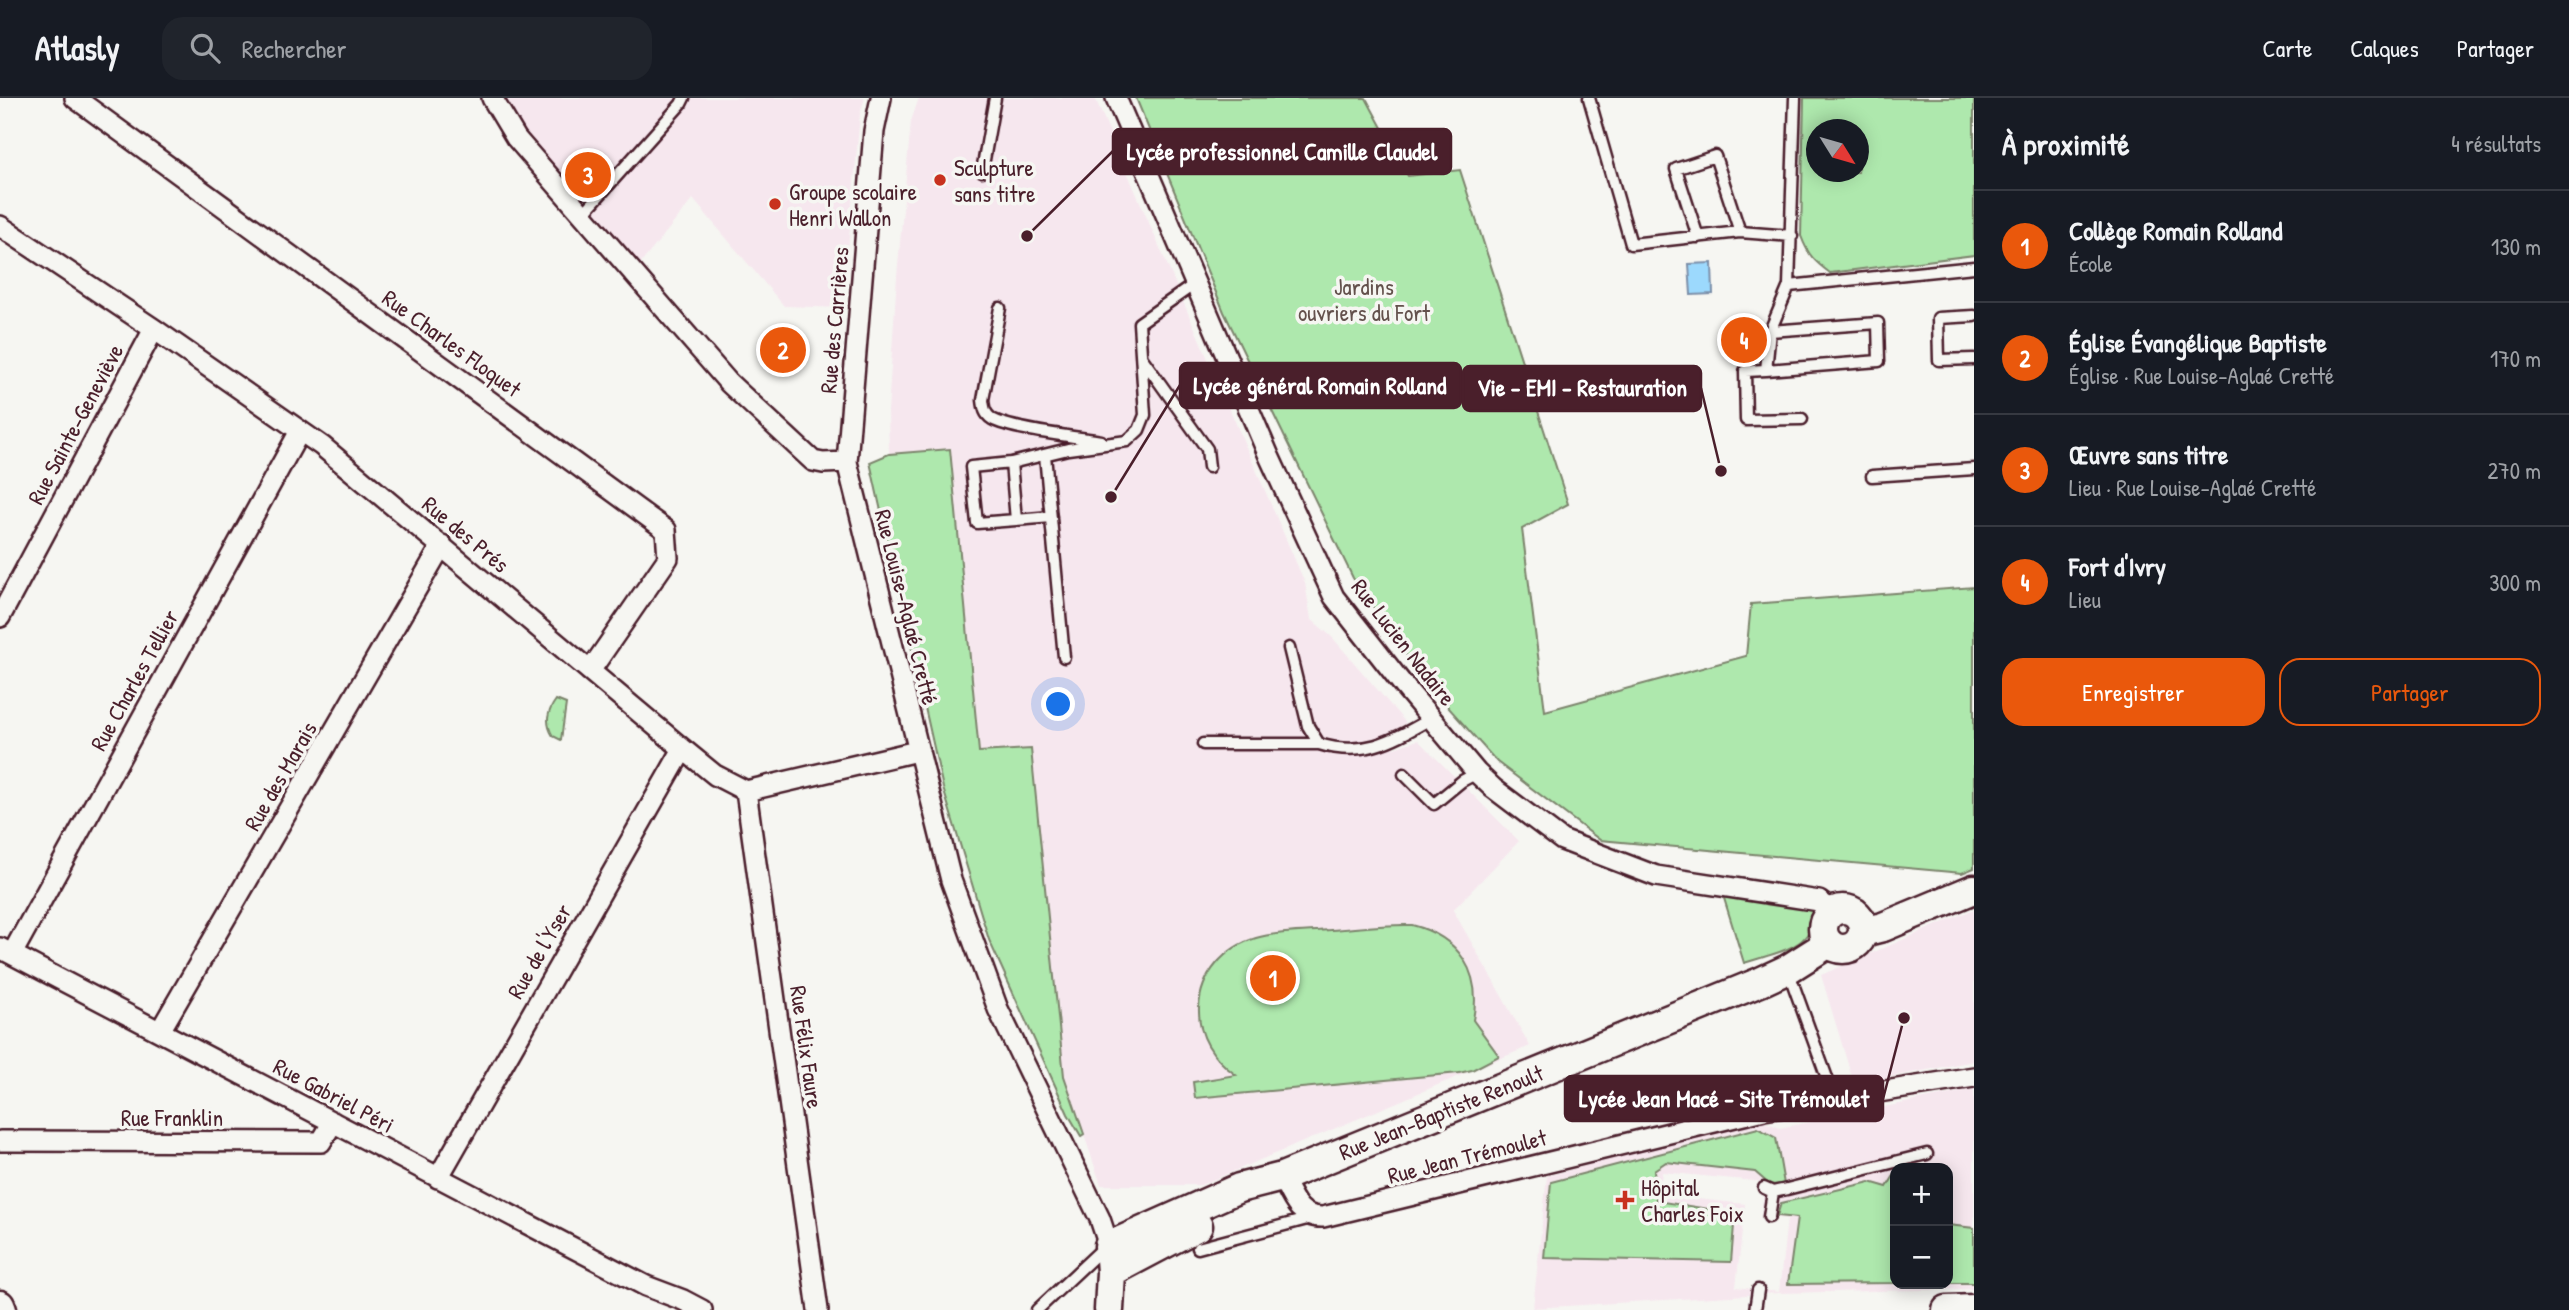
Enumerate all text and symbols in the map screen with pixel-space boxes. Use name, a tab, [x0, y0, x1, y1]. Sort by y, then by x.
search box	[162, 17, 652, 80]
text: Atlasly	[35, 26, 120, 70]
icon: search	[186, 29, 224, 67]
text: Rechercher	[242, 31, 347, 66]
text: Carte	[2263, 32, 2312, 64]
text: Calques	[2350, 32, 2419, 64]
text: Partager	[2457, 32, 2534, 64]
north arrow	[1806, 119, 1869, 182]
text: À proximité	[2002, 124, 2130, 164]
text: 4 résultats	[2451, 128, 2541, 159]
callout: Lycée professionnel Camille Claudel	[1113, 129, 1451, 174]
text: Lycée professionnel Camille Claudel	[1127, 135, 1438, 168]
pin: 3	[565, 149, 611, 201]
place label: Sculpture sans titre	[954, 152, 1035, 209]
marker: Sculpture sans titre	[932, 172, 948, 188]
place label: Groupe scolaire Henri Wallon	[789, 176, 917, 233]
marker: Groupe scolaire Henri Wallon	[767, 196, 783, 212]
text: Collège Romain Rolland	[2069, 213, 2282, 248]
text: 1	[2021, 231, 2029, 262]
text: 130 m	[2491, 231, 2541, 262]
street label: Rue des Carrières	[812, 245, 856, 395]
text: École	[2069, 248, 2113, 279]
park label: Jardins ouvriers du Fort	[1298, 271, 1431, 328]
street label: Rue Charles Floquet	[376, 282, 529, 405]
pin: 4	[1721, 314, 1767, 366]
pin: 2	[760, 324, 806, 376]
text: Église Évangélique Baptiste	[2069, 325, 2327, 360]
street label: Rue Sainte-Geneviève	[20, 339, 130, 509]
text: 2	[2020, 343, 2030, 374]
text: 170 m	[2490, 343, 2541, 374]
text: Église · Rue Louise-Aglaé Cretté	[2069, 360, 2334, 391]
callout: Lycée général Romain Rolland	[1180, 363, 1461, 408]
callout: Vie - EMI - Restauration	[1463, 366, 1701, 411]
text: Lycée général Romain Rolland	[1194, 369, 1447, 402]
text: Vie - EMI - Restauration	[1477, 371, 1687, 403]
text: Œuvre sans titre	[2069, 437, 2228, 472]
text: 3	[2020, 455, 2030, 486]
text: 270 m	[2488, 455, 2541, 486]
text: Lieu · Rue Louise-Aglaé Cretté	[2069, 472, 2316, 503]
street label: Rue des Prés	[416, 489, 516, 579]
street label: Rue Louise-Aglaé Cretté	[868, 506, 946, 708]
text: Fort d'Ivry	[2069, 549, 2166, 584]
text: 4	[2021, 567, 2029, 598]
text: 300 m	[2489, 567, 2541, 598]
street label: Rue Lucien Nadaire	[1345, 572, 1463, 712]
text: Lieu	[2069, 584, 2101, 615]
street label: Rue Charles Tellier	[82, 604, 186, 756]
button: Enregistrer	[2002, 658, 2265, 726]
button: Partager	[2279, 658, 2541, 726]
your location	[1041, 687, 1075, 721]
street label: Rue des Marais	[236, 716, 324, 836]
street label: Rue de l'Yser	[499, 898, 579, 1004]
pin: 1	[1250, 952, 1296, 1004]
street label: Rue Félix Faure	[783, 984, 831, 1110]
street label: Rue Gabriel Péri	[268, 1050, 400, 1140]
street label: Rue Jean-Baptiste Renoult	[1334, 1056, 1549, 1167]
callout: Lycée Jean Macé - Site Trémoulet	[1565, 1076, 1883, 1121]
text: Lycée Jean Macé - Site Trémoulet	[1579, 1082, 1870, 1115]
street label: Rue Franklin	[121, 1102, 223, 1133]
street label: Rue Jean Trémoulet	[1384, 1121, 1551, 1191]
map controls	[1890, 1163, 1953, 1289]
button: +	[1890, 1163, 1953, 1226]
place label: Hôpital Charles Foix	[1641, 1172, 1744, 1229]
marker: Hôpital Charles Foix	[1615, 1190, 1635, 1210]
button: −	[1890, 1226, 1953, 1289]

